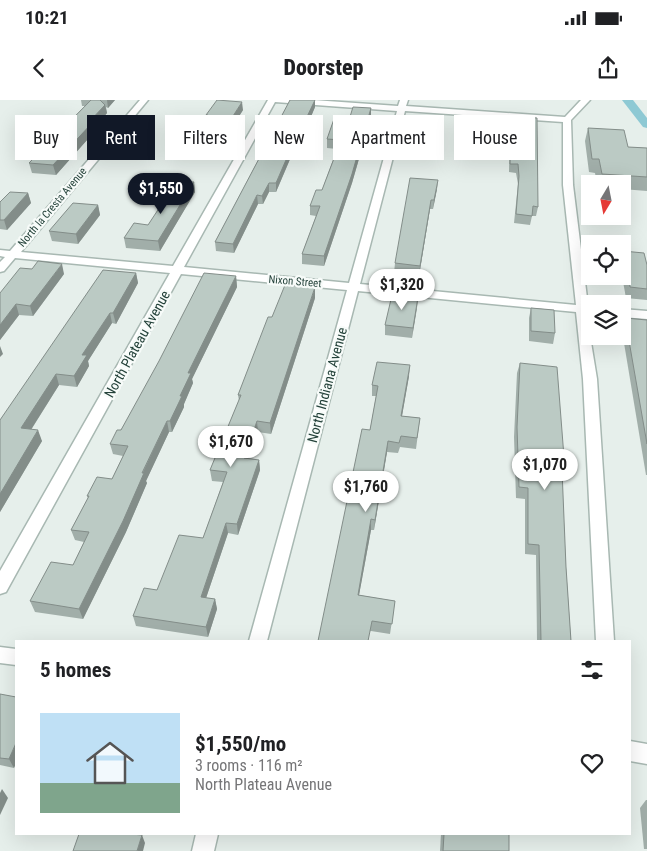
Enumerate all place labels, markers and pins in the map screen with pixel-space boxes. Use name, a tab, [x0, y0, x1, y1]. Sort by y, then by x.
pin: $1,550	[120, 172, 202, 215]
pin: $1,320	[361, 268, 443, 311]
pin: $1,670	[190, 426, 272, 468]
pin: $1,070	[504, 448, 586, 491]
pin: $1,760	[325, 470, 407, 513]

